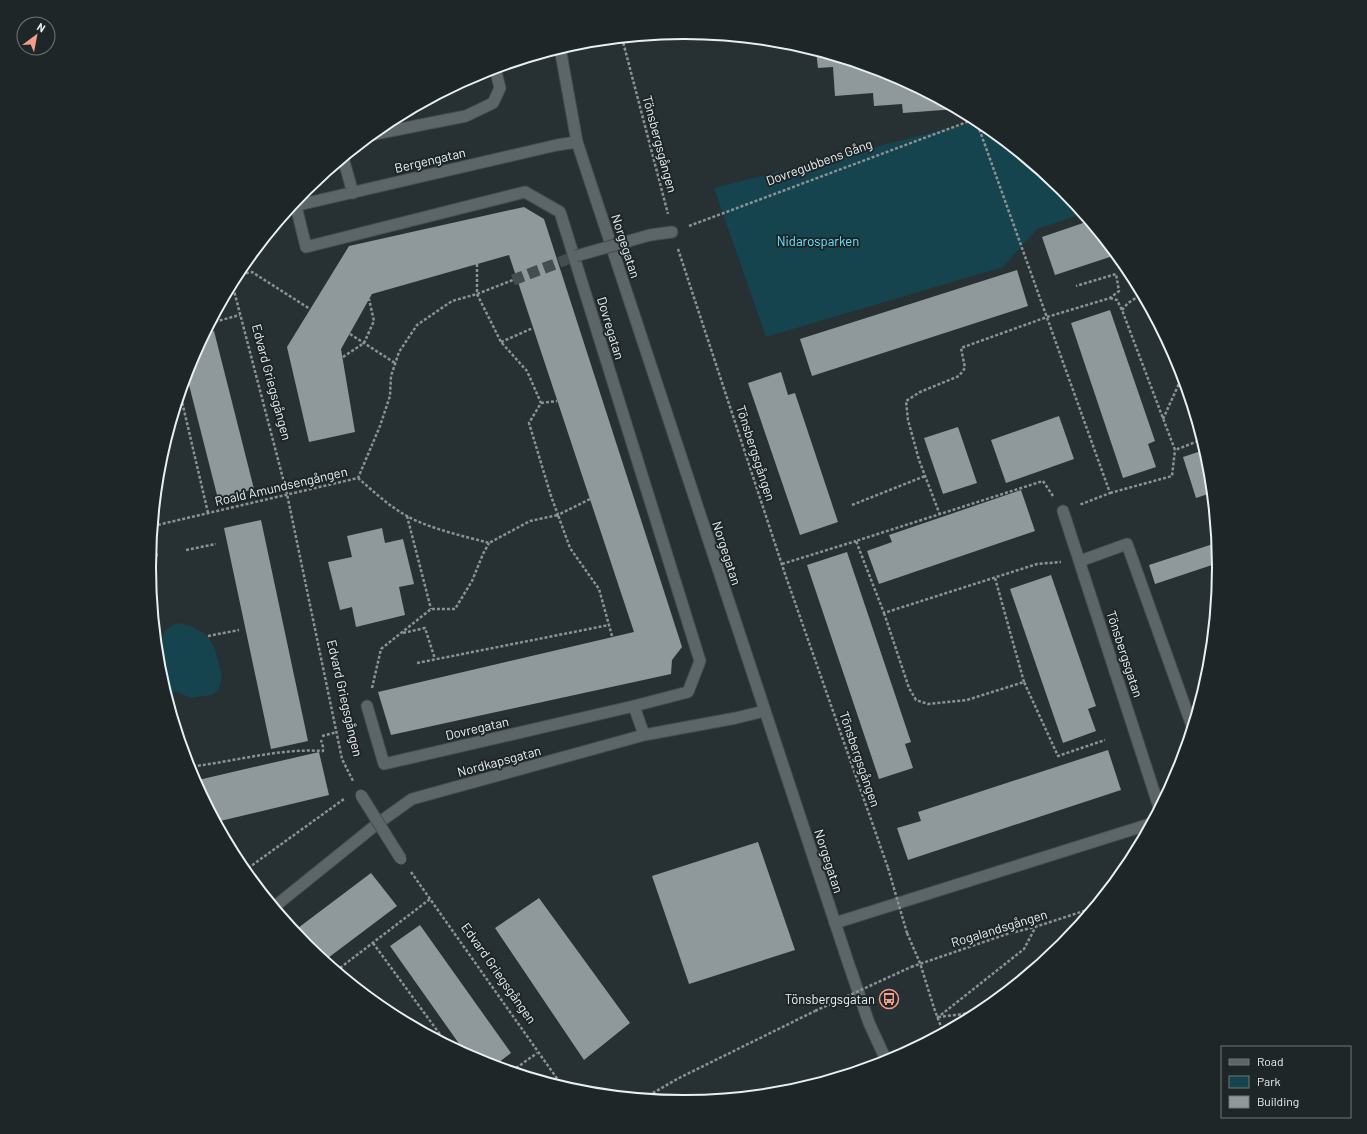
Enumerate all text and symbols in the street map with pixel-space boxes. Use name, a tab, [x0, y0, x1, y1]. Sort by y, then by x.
north arrow	[16, 16, 56, 56]
text: N	[35, 20, 48, 35]
street label: Tönsbergsgången	[639, 94, 681, 194]
street label: Dovregubbens Gång	[764, 135, 874, 189]
street label: Bergengatan	[393, 144, 467, 176]
street label: Norgegatan	[608, 212, 644, 280]
park label: Nidarosparken	[777, 233, 859, 249]
street label: Dovregatan	[594, 295, 628, 361]
street label: Edvard Griegsgången	[249, 322, 295, 442]
street label: Tönsbergsgången	[733, 403, 779, 503]
street label: Roald Amundsengången	[213, 463, 349, 509]
street label: Norgegatan	[709, 519, 745, 587]
street label: Tönsbergsgatan	[1103, 609, 1147, 699]
street label: Edvard Griegsgången	[324, 638, 366, 758]
street label: Tönsbergsgången	[836, 709, 884, 809]
street label: Dovregatan	[444, 713, 510, 743]
street label: Nordkapsgatan	[455, 742, 543, 780]
street label: Norgegatan	[811, 827, 847, 895]
street label: Rogalandsgången	[949, 906, 1049, 950]
street label: Edvard Griegsgången	[458, 919, 540, 1027]
bus stop icon: Tönsbergsgatan	[878, 988, 900, 1010]
place label: Tönsbergsgatan	[785, 991, 875, 1007]
legend	[1221, 1046, 1351, 1118]
text: Road	[1257, 1054, 1284, 1068]
text: Park	[1257, 1074, 1281, 1088]
text: Building	[1257, 1094, 1299, 1108]

